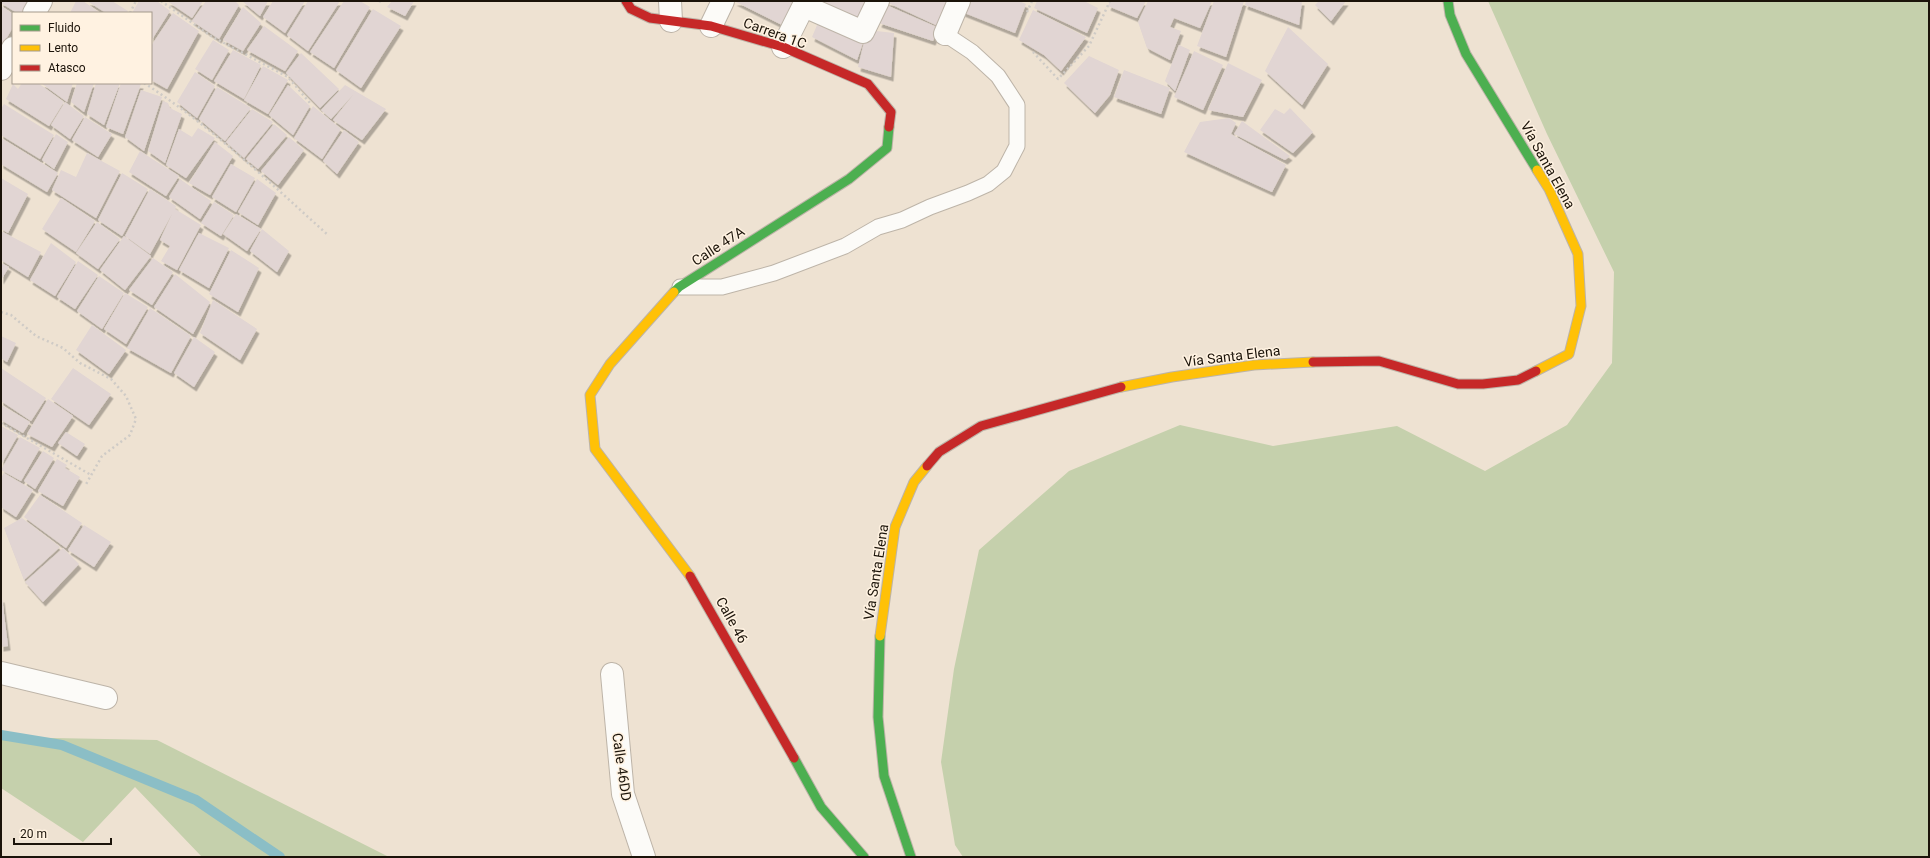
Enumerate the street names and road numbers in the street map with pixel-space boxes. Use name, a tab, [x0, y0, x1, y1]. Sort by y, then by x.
street label: Carrera 1C	[741, 14, 809, 52]
street label: Vía Santa Elena	[1518, 119, 1578, 211]
street label: Calle 47A	[689, 223, 747, 269]
street label: Vía Santa Elena	[1183, 342, 1281, 370]
street label: Vía Santa Elena	[861, 523, 891, 621]
street label: Calle 46	[713, 594, 751, 646]
street label: Calle 46DD	[609, 732, 635, 802]

